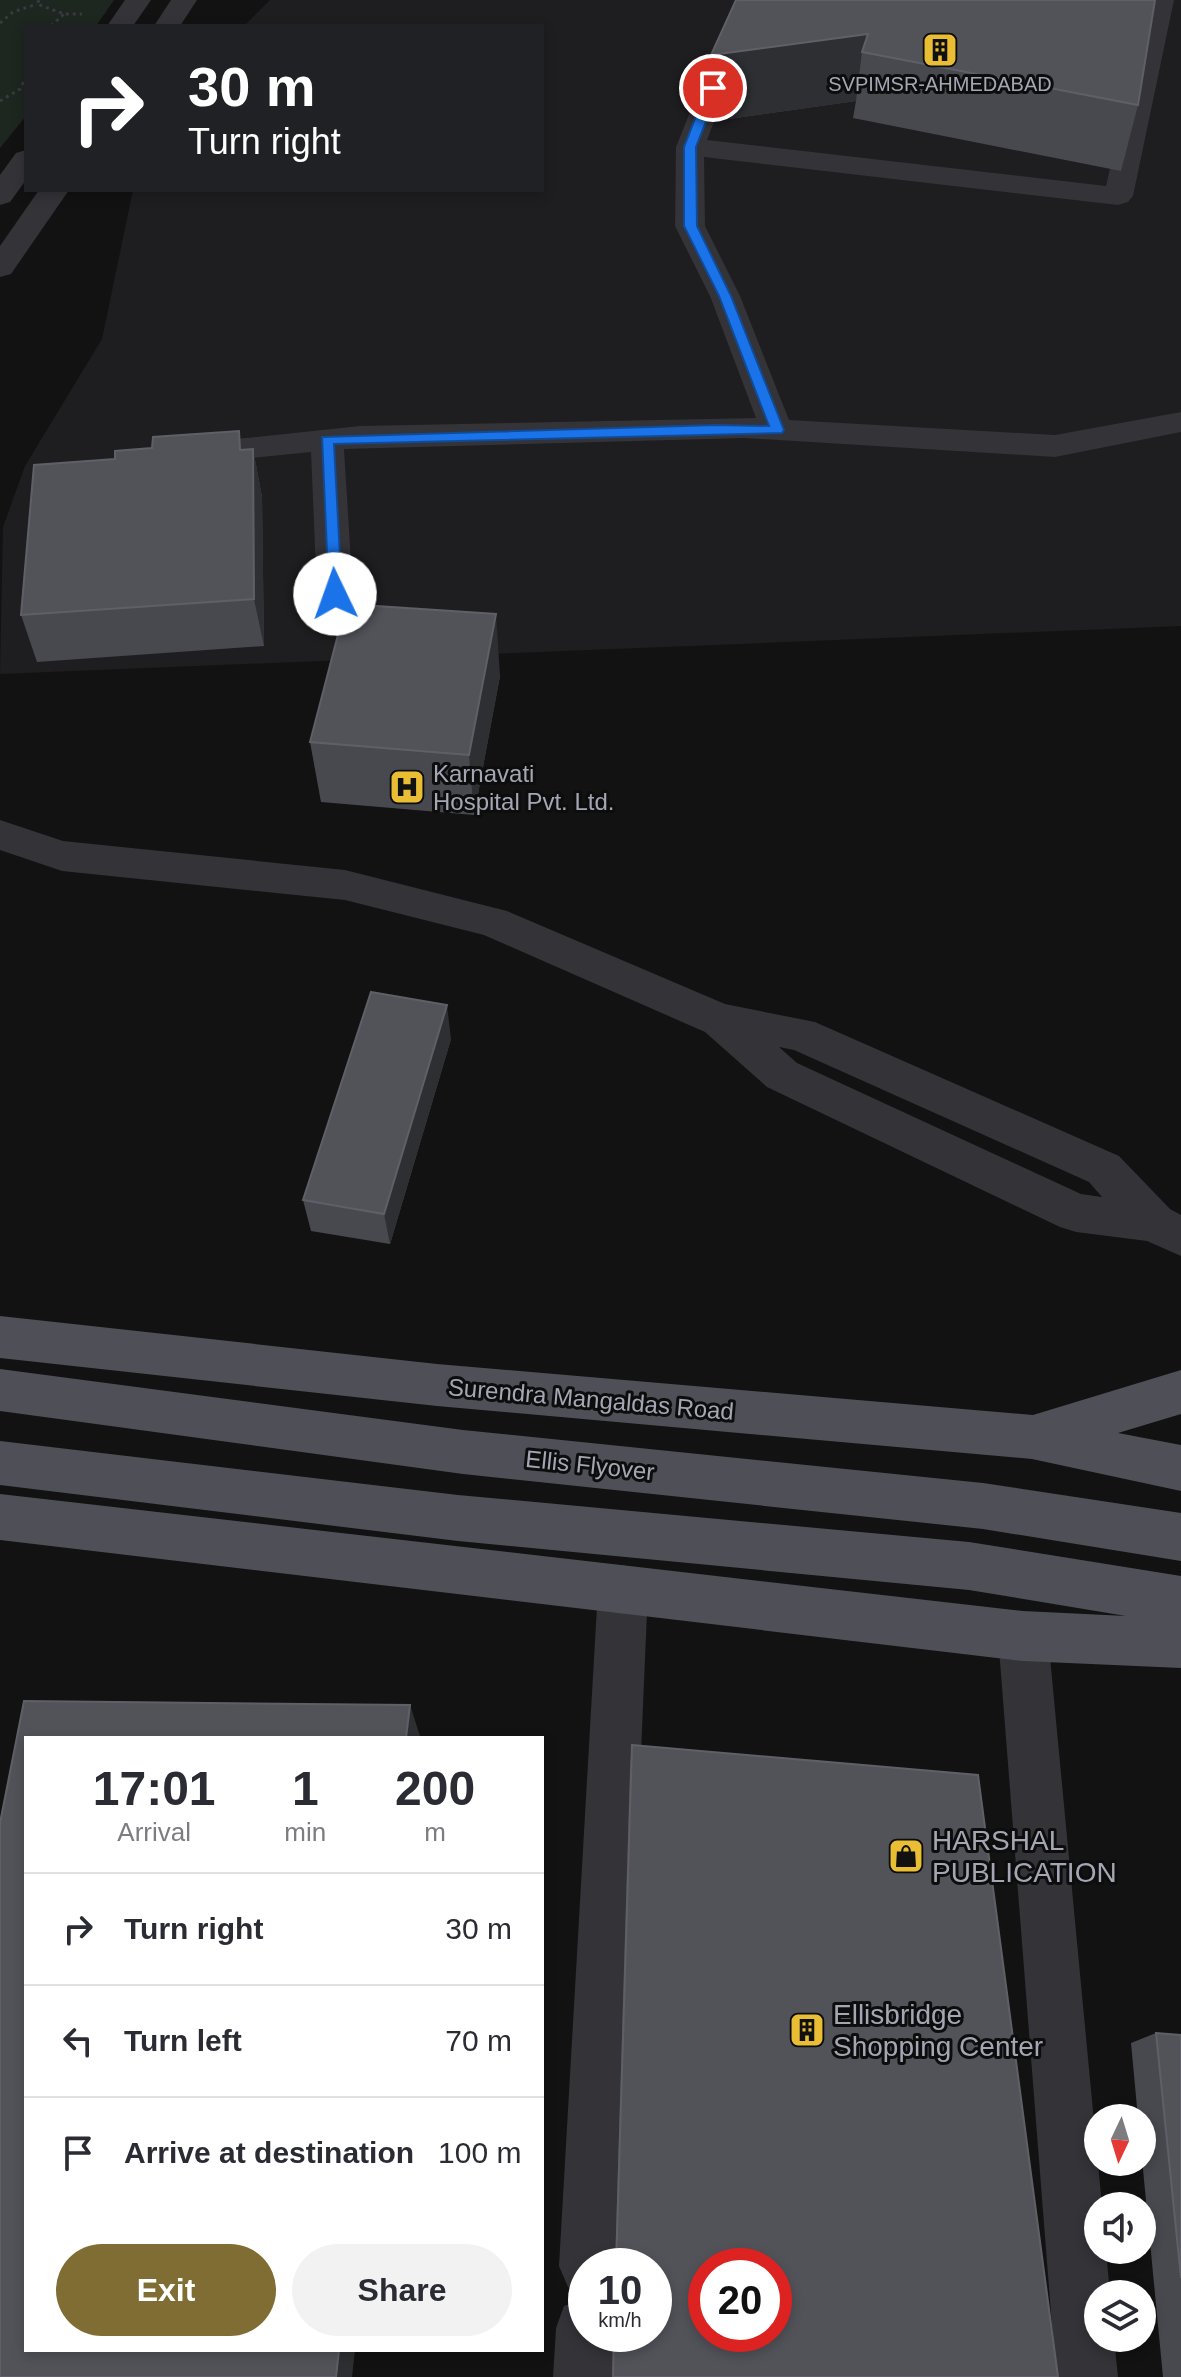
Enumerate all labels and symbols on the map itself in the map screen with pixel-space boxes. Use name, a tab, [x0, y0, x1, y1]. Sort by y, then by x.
building icon: SVPIMSR-AHMEDABAD	[921, 31, 959, 69]
pin	[679, 54, 747, 122]
place label: SVPIMSR-AHMEDABAD	[828, 73, 1052, 95]
position arrow	[293, 552, 377, 636]
place label: Karnavati Hospital Pvt. Ltd.	[433, 760, 614, 815]
hospital icon: Karnavati Hospital Pvt. Ltd.	[388, 768, 426, 806]
street label: Surendra Mangaldas Road	[447, 1373, 735, 1425]
street label: Ellis Flyover	[524, 1445, 656, 1485]
place label: HARSHAL PUBLICATION	[932, 1825, 1117, 1888]
shop icon: HARSHAL PUBLICATION	[887, 1837, 925, 1875]
place label: Ellisbridge Shopping Center	[833, 1999, 1043, 2062]
building icon: Ellisbridge Shopping Center	[788, 2011, 826, 2049]
north arrow	[1084, 2104, 1156, 2176]
speed limit sign: 20	[688, 2248, 792, 2352]

